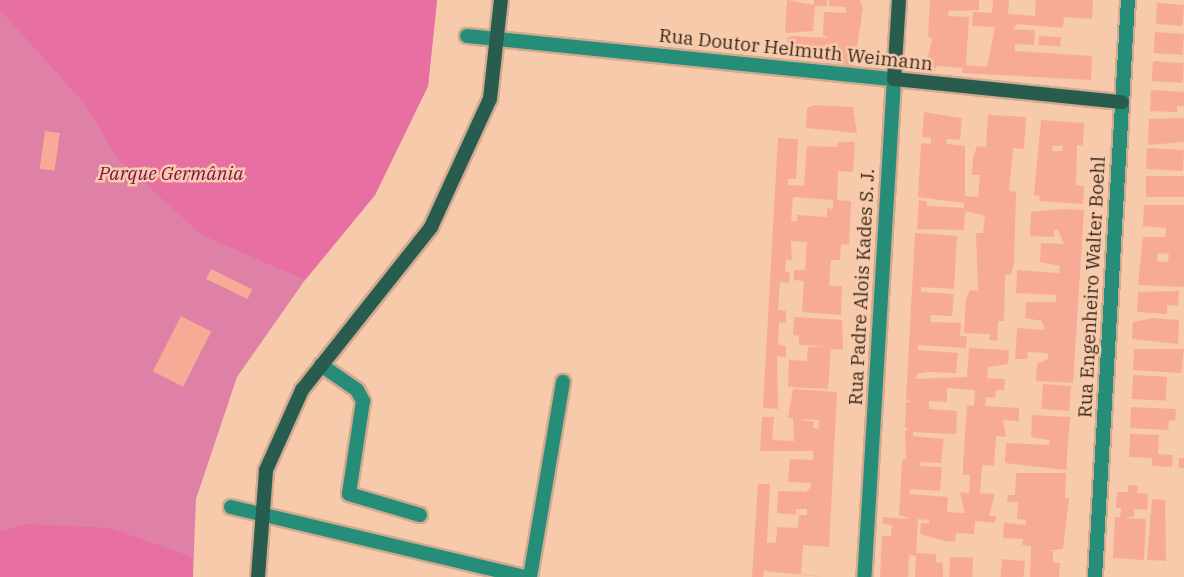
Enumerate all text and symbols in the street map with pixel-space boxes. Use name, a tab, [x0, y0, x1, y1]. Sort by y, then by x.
street label: Rua Doutor Helmuth Weimann	[658, 24, 934, 76]
street label: Rua Engenheiro Walter Boehl	[1074, 156, 1110, 418]
park label: Parque Germânia	[98, 163, 244, 185]
street label: Rua Padre Alois Kades S. J.	[844, 168, 880, 406]

